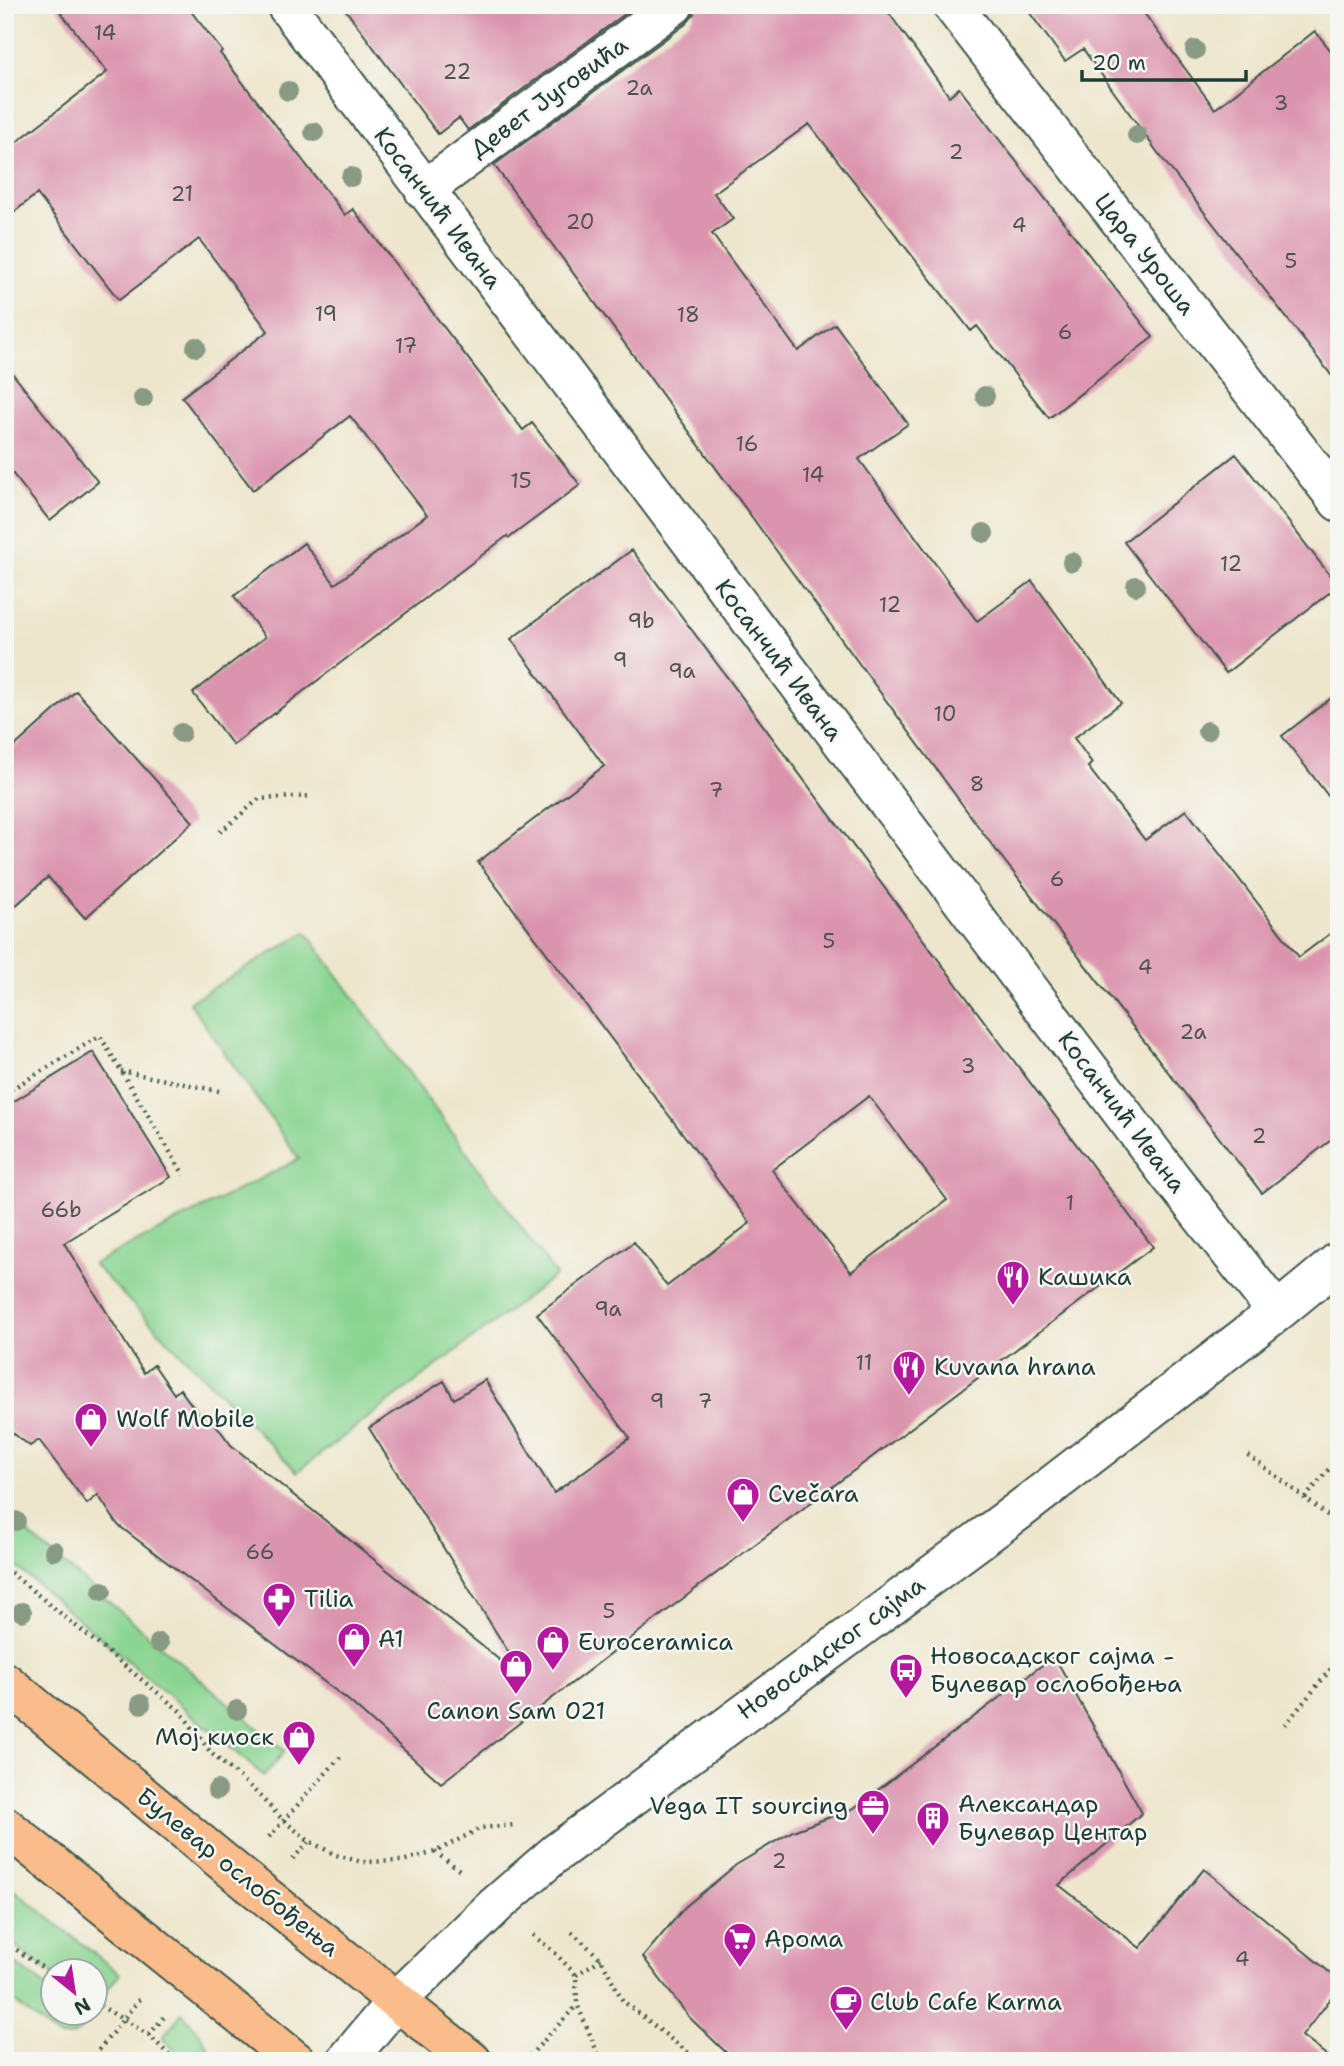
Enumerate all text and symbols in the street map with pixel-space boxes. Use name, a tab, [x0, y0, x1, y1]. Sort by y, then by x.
house number: 14	[94, 19, 116, 47]
street label: Девет Југовића	[464, 29, 634, 165]
scale bar	[1082, 38, 1246, 82]
text: 20 m	[1092, 49, 1146, 77]
house number: 22	[443, 58, 471, 86]
house number: 2a	[626, 74, 652, 102]
house number: 3	[1274, 89, 1288, 117]
street label: Косанчић Ивана	[367, 121, 509, 296]
house number: 2	[949, 138, 963, 166]
house number: 21	[171, 180, 193, 208]
street label: Цара Уроша	[1087, 186, 1203, 322]
house number: 20	[566, 208, 594, 236]
house number: 4	[1012, 211, 1026, 239]
house number: 5	[1285, 247, 1297, 275]
house number: 19	[315, 300, 337, 328]
house number: 18	[676, 301, 700, 329]
house number: 6	[1058, 318, 1072, 346]
house number: 17	[395, 332, 417, 360]
house number: 16	[736, 430, 758, 458]
house number: 14	[802, 461, 824, 489]
house number: 15	[510, 467, 532, 495]
house number: 12	[1220, 550, 1242, 578]
street label: Косанчић Ивана	[708, 573, 850, 748]
house number: 12	[879, 591, 901, 619]
house number: 9b	[627, 607, 655, 635]
house number: 9	[613, 646, 627, 674]
house number: 9a	[668, 657, 696, 685]
house number: 10	[934, 700, 956, 728]
house number: 8	[970, 770, 984, 798]
house number: 7	[709, 776, 723, 804]
house number: 6	[1050, 865, 1064, 893]
house number: 5	[823, 927, 835, 955]
house number: 4	[1138, 953, 1152, 981]
house number: 2a	[1180, 1018, 1206, 1046]
street label: Косанчић Ивана	[1051, 1025, 1193, 1200]
house number: 3	[961, 1052, 975, 1080]
house number: 2	[1252, 1122, 1266, 1150]
house number: 1	[1066, 1189, 1074, 1217]
house number: 66b	[40, 1196, 82, 1224]
restaurant icon: Кашика	[994, 1258, 1032, 1307]
place label: Кашика	[1038, 1261, 1132, 1293]
house number: 9a	[594, 1295, 622, 1323]
restaurant icon: Kuvana hrana	[890, 1348, 928, 1397]
house number: 11	[856, 1349, 872, 1377]
place label: Kuvana hrana	[934, 1351, 1096, 1383]
house number: 9	[650, 1387, 664, 1415]
house number: 7	[698, 1387, 712, 1415]
shop icon: Wolf Mobile	[72, 1400, 110, 1449]
place label: Wolf Mobile	[116, 1403, 255, 1435]
shop icon: Cvečara	[724, 1475, 762, 1524]
place label: Cvečara	[768, 1478, 859, 1510]
house number: 66	[246, 1538, 274, 1566]
street label: Новосадског сајма	[731, 1569, 931, 1727]
pharmacy icon: Tilia	[260, 1580, 298, 1629]
place label: Tilia	[304, 1583, 354, 1615]
house number: 5	[603, 1597, 615, 1625]
shop icon: A1	[335, 1620, 373, 1669]
place label: A1	[378, 1623, 404, 1655]
shop icon: Euroceramica	[534, 1623, 572, 1672]
place label: Euroceramica	[578, 1626, 733, 1658]
place label: Новосадског сајма - Булевар ослобођења	[930, 1640, 1182, 1700]
shop icon: Canon Sam 021	[497, 1647, 535, 1696]
bus stop icon: Новосадског сајма - Булевар ослобођења	[887, 1651, 925, 1700]
place label: Canon Sam 021	[426, 1695, 606, 1727]
shop icon: Мој киоск	[280, 1718, 318, 1767]
place label: Мој киоск	[155, 1721, 274, 1753]
street label: Булевар ослобођења	[130, 1780, 346, 1964]
office icon: Vega IT sourcing	[854, 1787, 892, 1836]
place label: Александар Булевар Центар	[958, 1788, 1147, 1848]
place label: Vega IT sourcing	[650, 1790, 848, 1822]
building icon: Александар Булевар Центар	[914, 1799, 952, 1848]
house number: 2	[772, 1847, 786, 1875]
supermarket icon: Арома	[721, 1920, 759, 1969]
place label: Арома	[764, 1923, 843, 1955]
house number: 4	[1235, 1945, 1249, 1973]
north arrow	[38, 1958, 108, 2028]
cafe icon: Club Cafe Karma	[827, 1983, 865, 2032]
place label: Club Cafe Karma	[870, 1986, 1062, 2018]
text: N	[69, 1992, 95, 2021]

